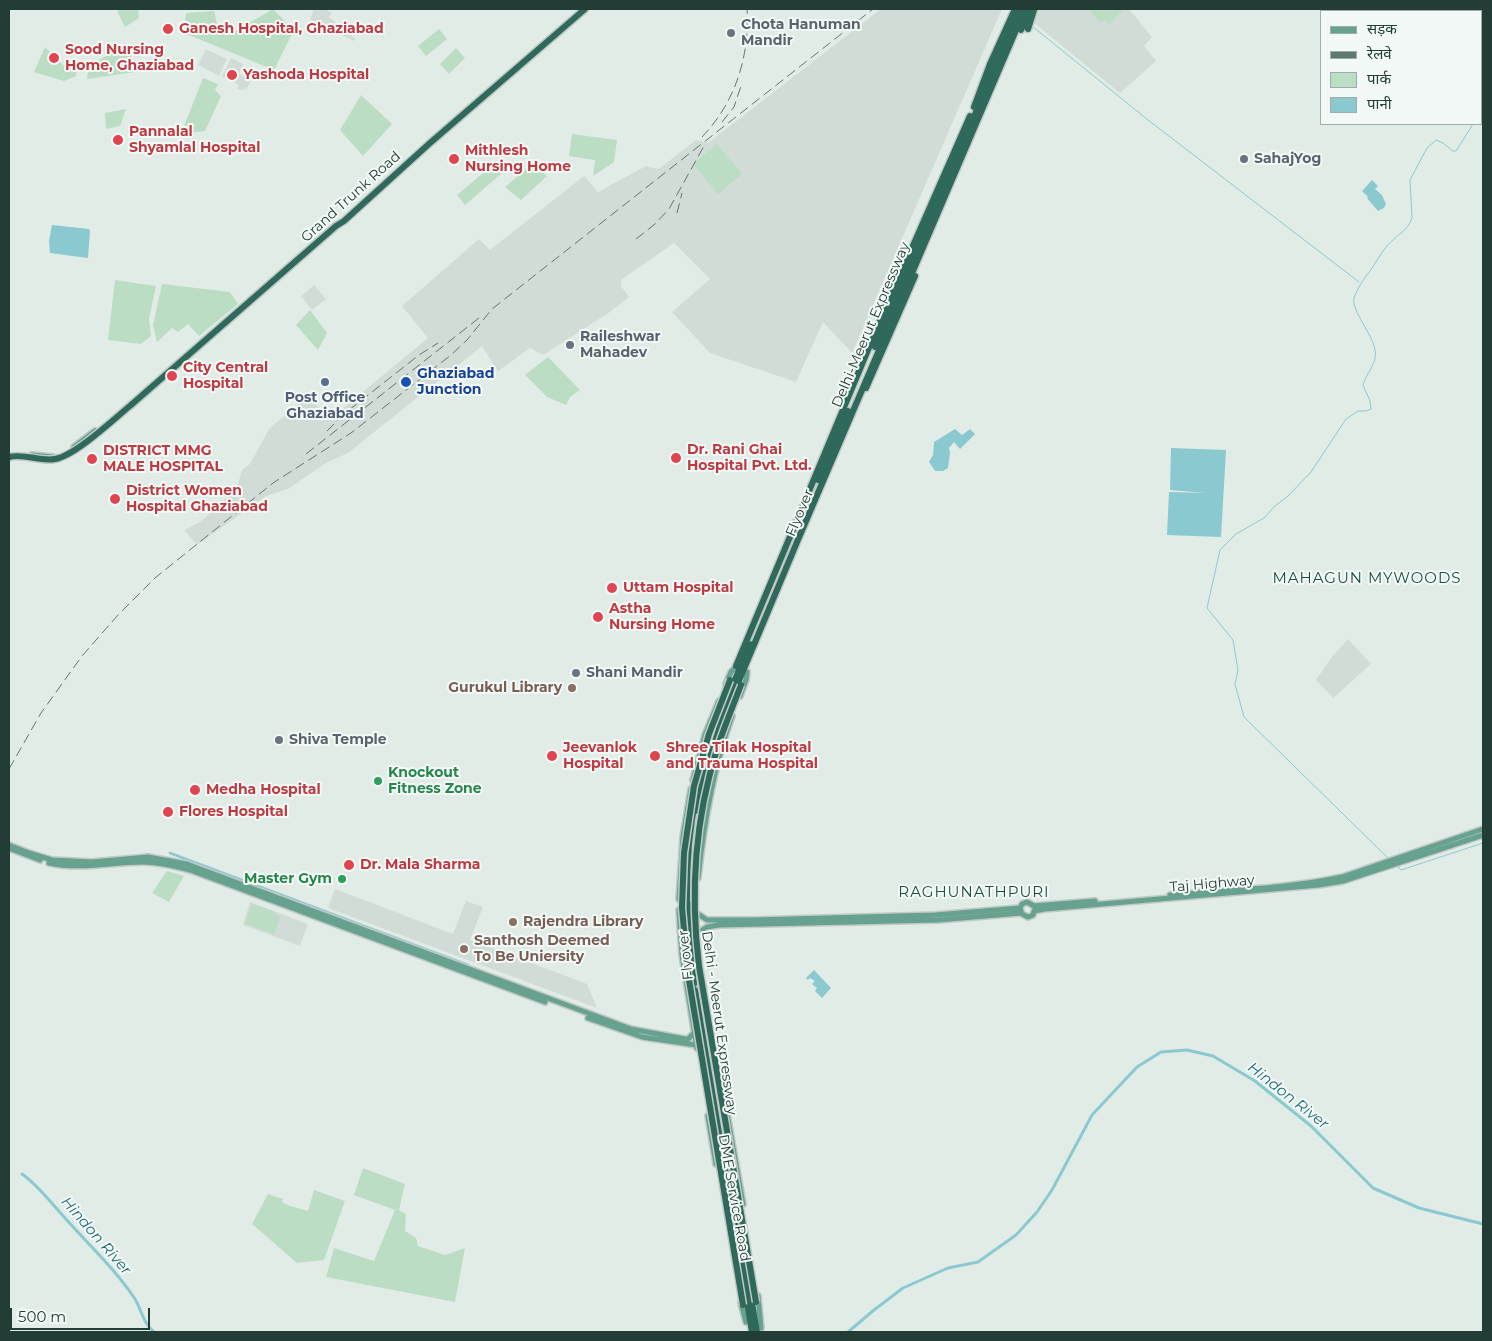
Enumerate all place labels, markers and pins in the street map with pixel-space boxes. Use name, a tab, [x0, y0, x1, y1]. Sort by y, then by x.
place label: Chota Hanuman Mandir	[741, 17, 861, 49]
place label: Ganesh Hospital, Ghaziabad	[179, 21, 384, 37]
marker: Ganesh Hospital, Ghaziabad	[161, 22, 175, 36]
marker: Chota Hanuman Mandir	[725, 27, 737, 39]
place label: Sood Nursing Home, Ghaziabad	[65, 42, 194, 74]
marker: Sood Nursing Home, Ghaziabad	[47, 51, 61, 65]
place label: Yashoda Hospital	[243, 67, 369, 83]
marker: Yashoda Hospital	[225, 68, 239, 82]
place label: Pannalal Shyamlal Hospital	[129, 124, 260, 156]
marker: Pannalal Shyamlal Hospital	[111, 133, 125, 147]
place label: Mithlesh Nursing Home	[465, 143, 571, 176]
place label: SahajYog	[1254, 151, 1321, 167]
marker: Mithlesh Nursing Home	[447, 152, 461, 166]
marker: SahajYog	[1238, 153, 1250, 165]
place label: Raileshwar Mahadev	[580, 329, 661, 362]
marker: Raileshwar Mahadev	[564, 339, 576, 351]
place label: City Central Hospital	[183, 360, 268, 392]
place label: Ghaziabad Junction	[417, 366, 494, 398]
marker: City Central Hospital	[165, 369, 179, 383]
marker: Ghaziabad Junction	[399, 375, 413, 389]
marker: Post Office Ghaziabad	[319, 376, 331, 388]
place label: Post Office Ghaziabad	[285, 390, 365, 422]
place label: Dr. Rani Ghai Hospital Pvt. Ltd.	[687, 442, 812, 474]
place label: DISTRICT MMG MALE HOSPITAL	[103, 443, 223, 476]
marker: Dr. Rani Ghai Hospital Pvt. Ltd.	[669, 451, 683, 465]
marker: DISTRICT MMG MALE HOSPITAL	[85, 452, 99, 466]
place label: District Women Hospital Ghaziabad	[126, 483, 268, 516]
marker: District Women Hospital Ghaziabad	[108, 492, 122, 506]
place label: Uttam Hospital	[623, 580, 734, 596]
marker: Uttam Hospital	[605, 581, 619, 595]
place label: Astha Nursing Home	[609, 601, 715, 634]
marker: Astha Nursing Home	[591, 610, 605, 624]
place label: Shani Mandir	[586, 665, 683, 681]
marker: Shani Mandir	[570, 667, 582, 679]
place label: Gurukul Library	[448, 680, 562, 696]
marker: Gurukul Library	[566, 682, 578, 694]
place label: Shiva Temple	[289, 732, 387, 748]
marker: Shiva Temple	[273, 734, 285, 746]
place label: Jeevanlok Hospital	[563, 740, 637, 772]
place label: Shree Tilak Hospital and Trauma Hospital	[666, 740, 818, 772]
marker: Jeevanlok Hospital	[545, 749, 559, 763]
marker: Shree Tilak Hospital and Trauma Hospital	[648, 749, 662, 763]
place label: Knockout Fitness Zone	[388, 765, 482, 798]
marker: Knockout Fitness Zone	[372, 775, 384, 787]
place label: Medha Hospital	[206, 782, 321, 798]
marker: Medha Hospital	[188, 783, 202, 797]
place label: Flores Hospital	[179, 804, 288, 820]
marker: Flores Hospital	[161, 805, 175, 819]
place label: Dr. Mala Sharma	[360, 857, 480, 873]
marker: Dr. Mala Sharma	[342, 858, 356, 872]
place label: Master Gym	[244, 871, 332, 887]
marker: Master Gym	[336, 873, 348, 885]
place label: Rajendra Library	[523, 914, 643, 930]
marker: Rajendra Library	[507, 916, 519, 928]
place label: Santhosh Deemed To Be Uniersity	[474, 933, 610, 966]
marker: Santhosh Deemed To Be Uniersity	[458, 943, 470, 955]

